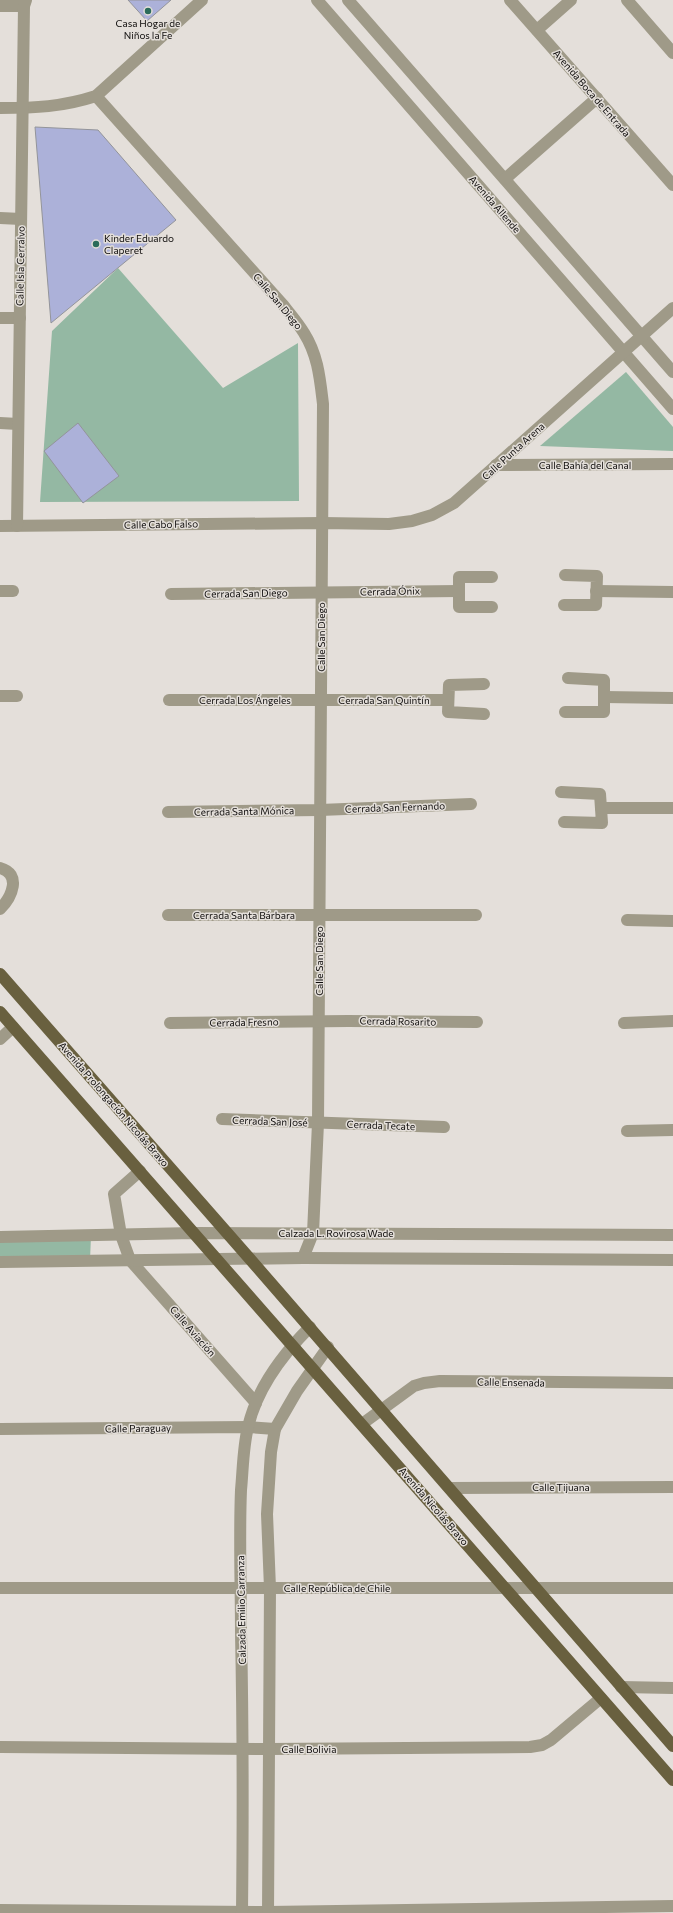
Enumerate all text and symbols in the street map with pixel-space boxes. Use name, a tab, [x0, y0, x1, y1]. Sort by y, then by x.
marker: Casa Hogar de Niños la Fe	[143, 6, 153, 16]
place label: Casa Hogar de Niños la Fe	[116, 17, 180, 41]
street label: Avenida Boca de Entrada	[551, 47, 633, 139]
street label: Avenida Allende	[467, 173, 523, 235]
street label: Calle Isla Cerralvo	[13, 226, 27, 306]
place label: Kinder Eduardo Claperet	[104, 232, 174, 256]
marker: Kinder Eduardo Claperet	[91, 239, 101, 249]
street label: Calle San Diego	[251, 270, 305, 332]
street label: Calle Punta Arena	[479, 420, 547, 482]
street label: Calle Bahía del Canal	[539, 459, 631, 471]
street label: Calle Cabo Falso	[124, 517, 198, 531]
street label: Cerrada Ónix	[360, 584, 421, 598]
street label: Cerrada San Diego	[204, 586, 288, 600]
street label: Calle San Diego	[315, 602, 327, 672]
street label: Cerrada Los Ángeles	[199, 694, 291, 706]
street label: Cerrada San Quintín	[338, 694, 430, 706]
street label: Cerrada San Fernando	[345, 799, 445, 815]
street label: Cerrada Santa Mónica	[194, 804, 294, 818]
street label: Cerrada Santa Bárbara	[193, 909, 295, 921]
street label: Calle San Diego	[313, 926, 325, 996]
street label: Cerrada Rosarito	[360, 1014, 437, 1028]
street label: Cerrada Fresno	[209, 1015, 279, 1029]
street label: Avenida Prolongación Nicolás Bravo	[56, 1039, 172, 1169]
street label: Cerrada San José	[232, 1114, 308, 1128]
street label: Cerrada Tecate	[347, 1118, 415, 1132]
street label: Calzada L. Rovirosa Wade	[279, 1227, 393, 1239]
street label: Calle Aviación	[168, 1303, 218, 1359]
street label: Calle Ensenada	[477, 1375, 545, 1389]
street label: Calle Paraguay	[105, 1421, 171, 1435]
street label: Avenida Nicolás Bravo	[397, 1464, 471, 1548]
street label: Calle Tijuana	[532, 1481, 590, 1493]
street label: Calzada Emilio Carranza	[234, 1555, 248, 1665]
street label: Calle República de Chile	[284, 1582, 390, 1594]
street label: Calle Bolivia	[282, 1743, 336, 1755]

